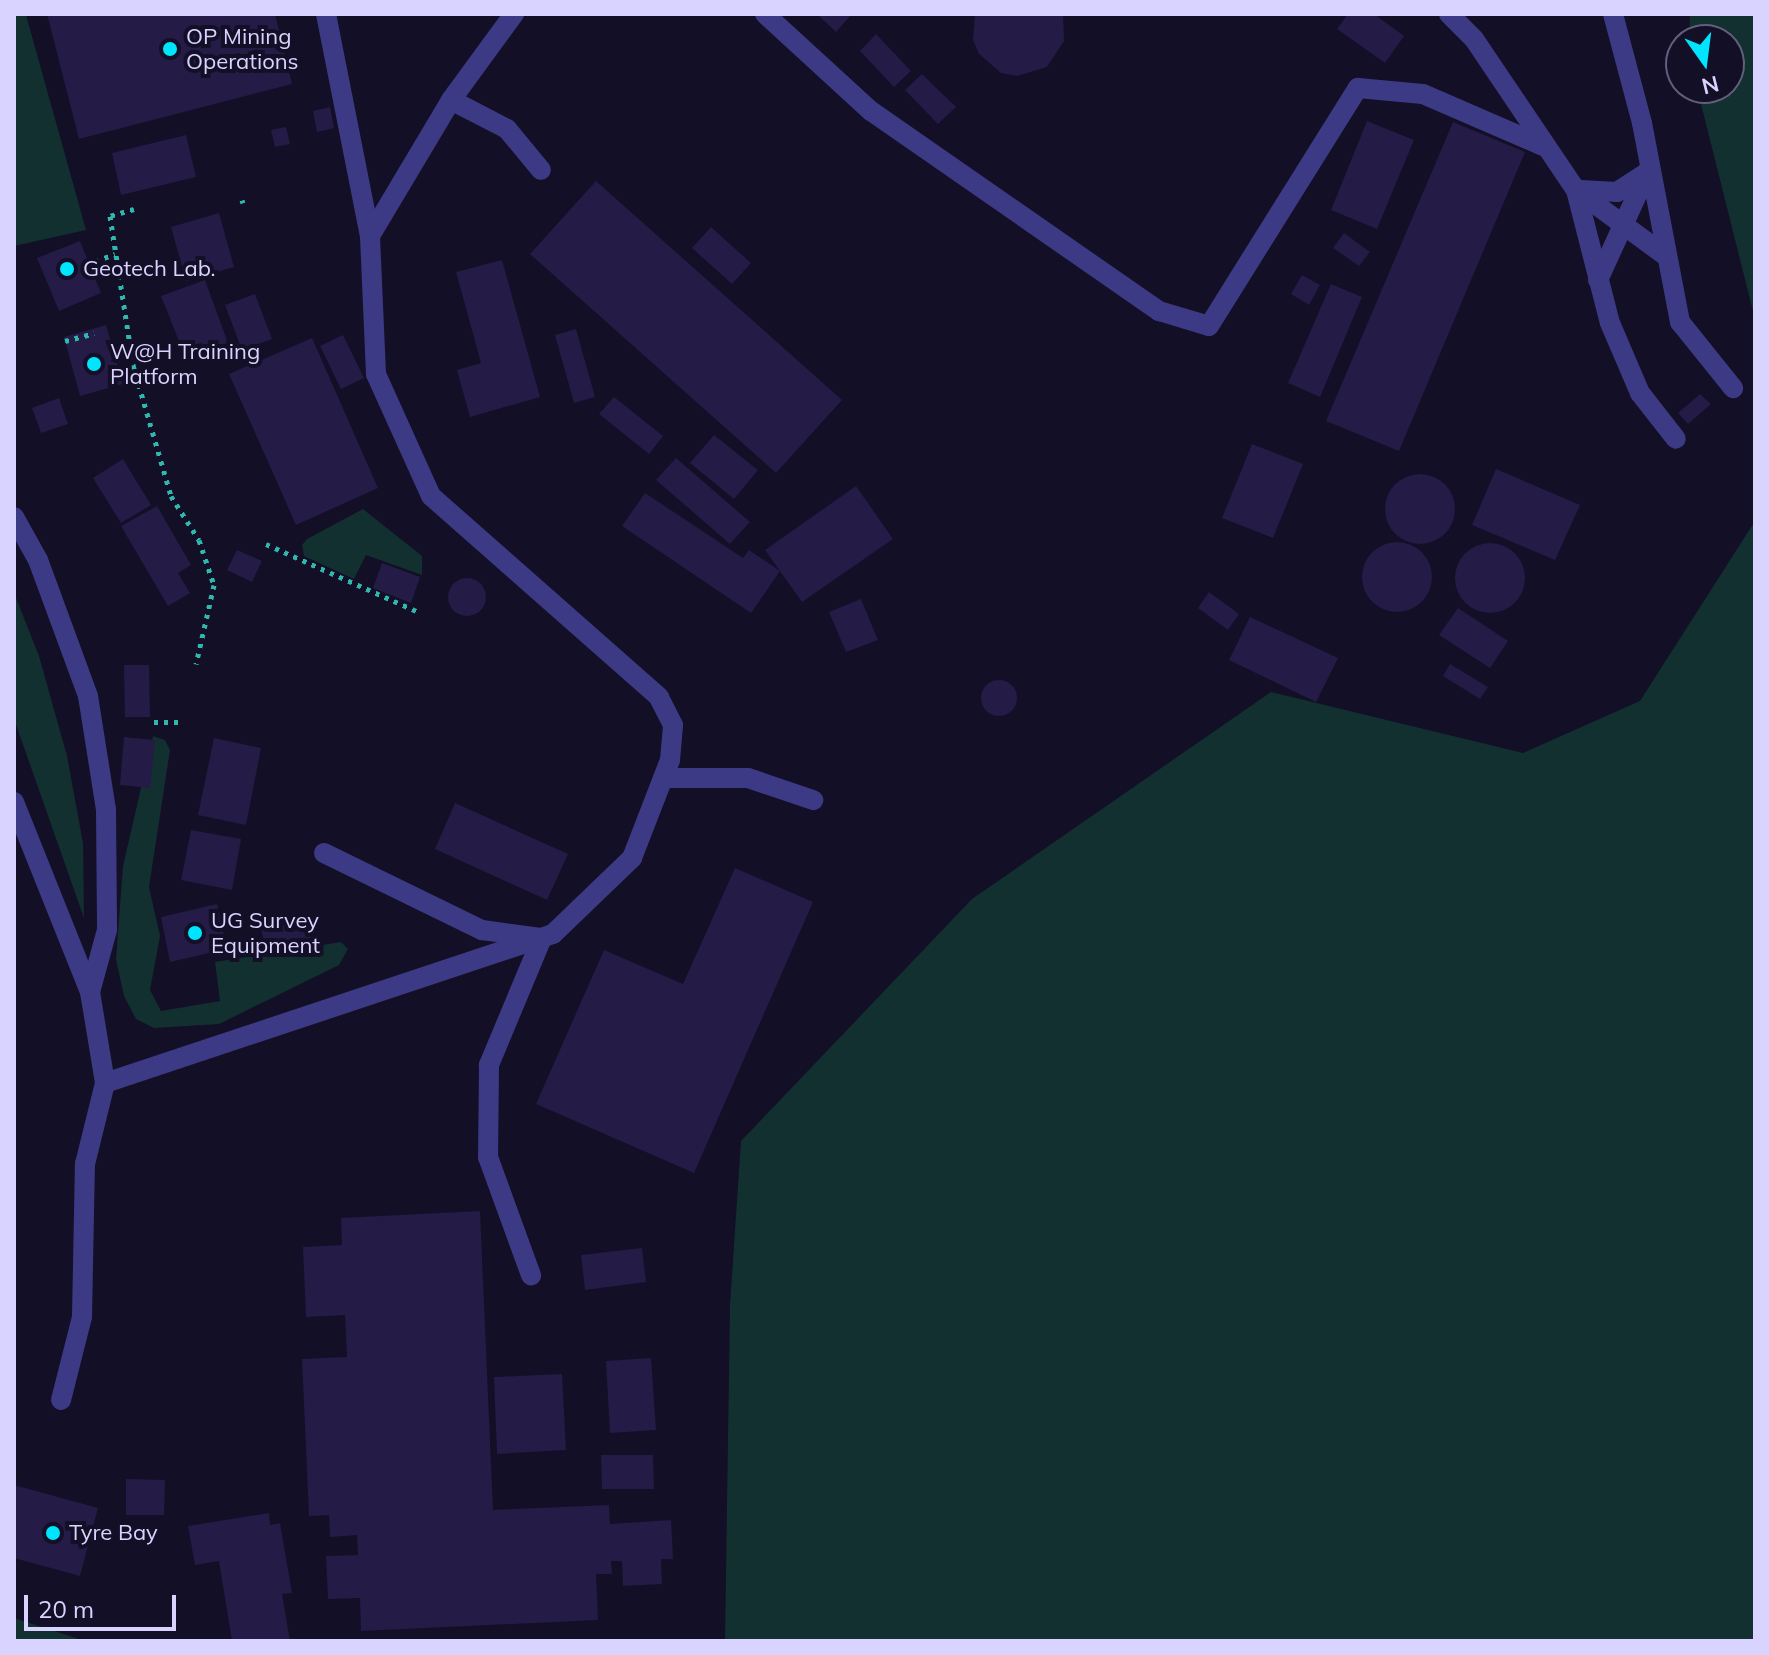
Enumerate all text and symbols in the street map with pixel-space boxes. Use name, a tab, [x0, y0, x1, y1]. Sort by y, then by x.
place label: OP Mining Operations	[186, 23, 299, 74]
north arrow	[1665, 24, 1745, 104]
marker: OP Mining Operations	[161, 40, 179, 58]
text: N	[1699, 70, 1722, 101]
place label: Geotech Lab.	[83, 256, 216, 282]
marker: Geotech Lab.	[58, 260, 76, 278]
place label: W@H Training Platform	[110, 338, 260, 390]
marker: W@H Training Platform	[85, 355, 103, 373]
place label: UG Survey Equipment	[211, 907, 320, 958]
marker: UG Survey Equipment	[186, 924, 204, 942]
place label: Tyre Bay	[69, 1520, 158, 1546]
marker: Tyre Bay	[44, 1524, 62, 1542]
scale bar	[28, 1579, 180, 1629]
text: 20 m	[38, 1594, 94, 1624]

